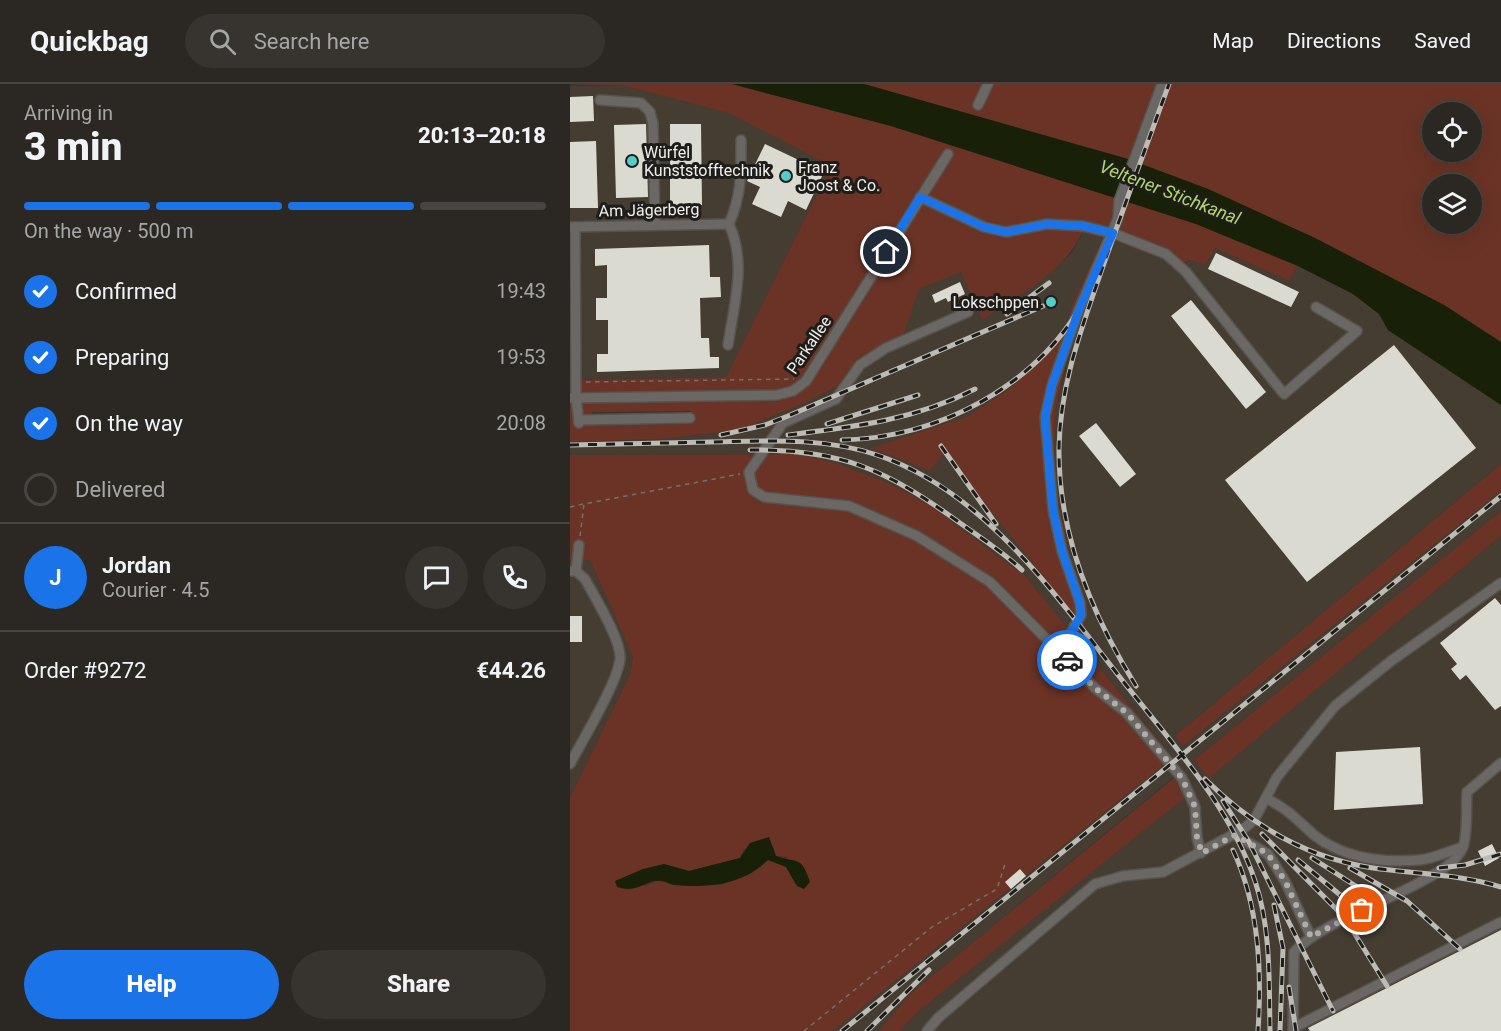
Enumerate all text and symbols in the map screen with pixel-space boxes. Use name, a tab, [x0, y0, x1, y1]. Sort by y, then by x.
search box	[185, 14, 605, 68]
text: Quickbag	[30, 25, 149, 58]
icon: search	[206, 25, 239, 58]
text: Search here	[254, 29, 369, 54]
text: Map	[1212, 29, 1254, 53]
text: Directions	[1287, 29, 1381, 53]
text: Saved	[1414, 29, 1471, 53]
text: Arriving in	[24, 101, 113, 125]
map controls	[1422, 102, 1482, 234]
button: locate	[1422, 102, 1482, 162]
text: 20:13–20:18	[418, 123, 546, 148]
text: 3 min	[24, 124, 122, 170]
place label: Würfel Kunststofftechnik	[644, 143, 771, 180]
marker: Würfel Kunststofftechnik	[625, 154, 639, 168]
water label: Veltener Stichkanal	[1097, 155, 1244, 229]
place label: Franz Joost & Co.	[798, 158, 880, 195]
marker: Franz Joost & Co.	[779, 169, 793, 183]
button: layers	[1422, 174, 1482, 234]
street label: Am Jägerberg	[599, 200, 699, 220]
text: On the way · 500 m	[24, 219, 193, 243]
pin	[860, 226, 911, 277]
icon: home	[869, 235, 902, 268]
icon: check	[24, 275, 57, 308]
text: Confirmed	[75, 279, 177, 304]
text: 19:43	[496, 279, 546, 303]
place label: Lokschppen	[952, 293, 1039, 312]
marker: Lokschppen	[1044, 295, 1058, 309]
street label: Parkallee	[783, 312, 835, 378]
icon: check	[24, 341, 57, 374]
text: Preparing	[75, 345, 169, 370]
text: 19:53	[496, 345, 546, 369]
icon: check	[24, 407, 57, 440]
text: On the way	[75, 411, 183, 436]
text: 20:08	[496, 411, 546, 435]
text: Delivered	[75, 477, 165, 502]
button: chat	[405, 546, 468, 609]
button: phone	[483, 546, 546, 609]
text: Jordan	[102, 553, 171, 578]
text: J	[49, 565, 62, 590]
text: Courier · 4.5	[102, 578, 209, 602]
courier	[1037, 630, 1097, 690]
icon: car	[1051, 644, 1084, 677]
text: Order #9272	[24, 658, 146, 683]
text: €44.26	[477, 658, 546, 683]
pin	[1336, 884, 1387, 935]
icon: bag	[1345, 893, 1378, 926]
button: Help	[24, 950, 279, 1019]
button: Share	[291, 950, 546, 1019]

